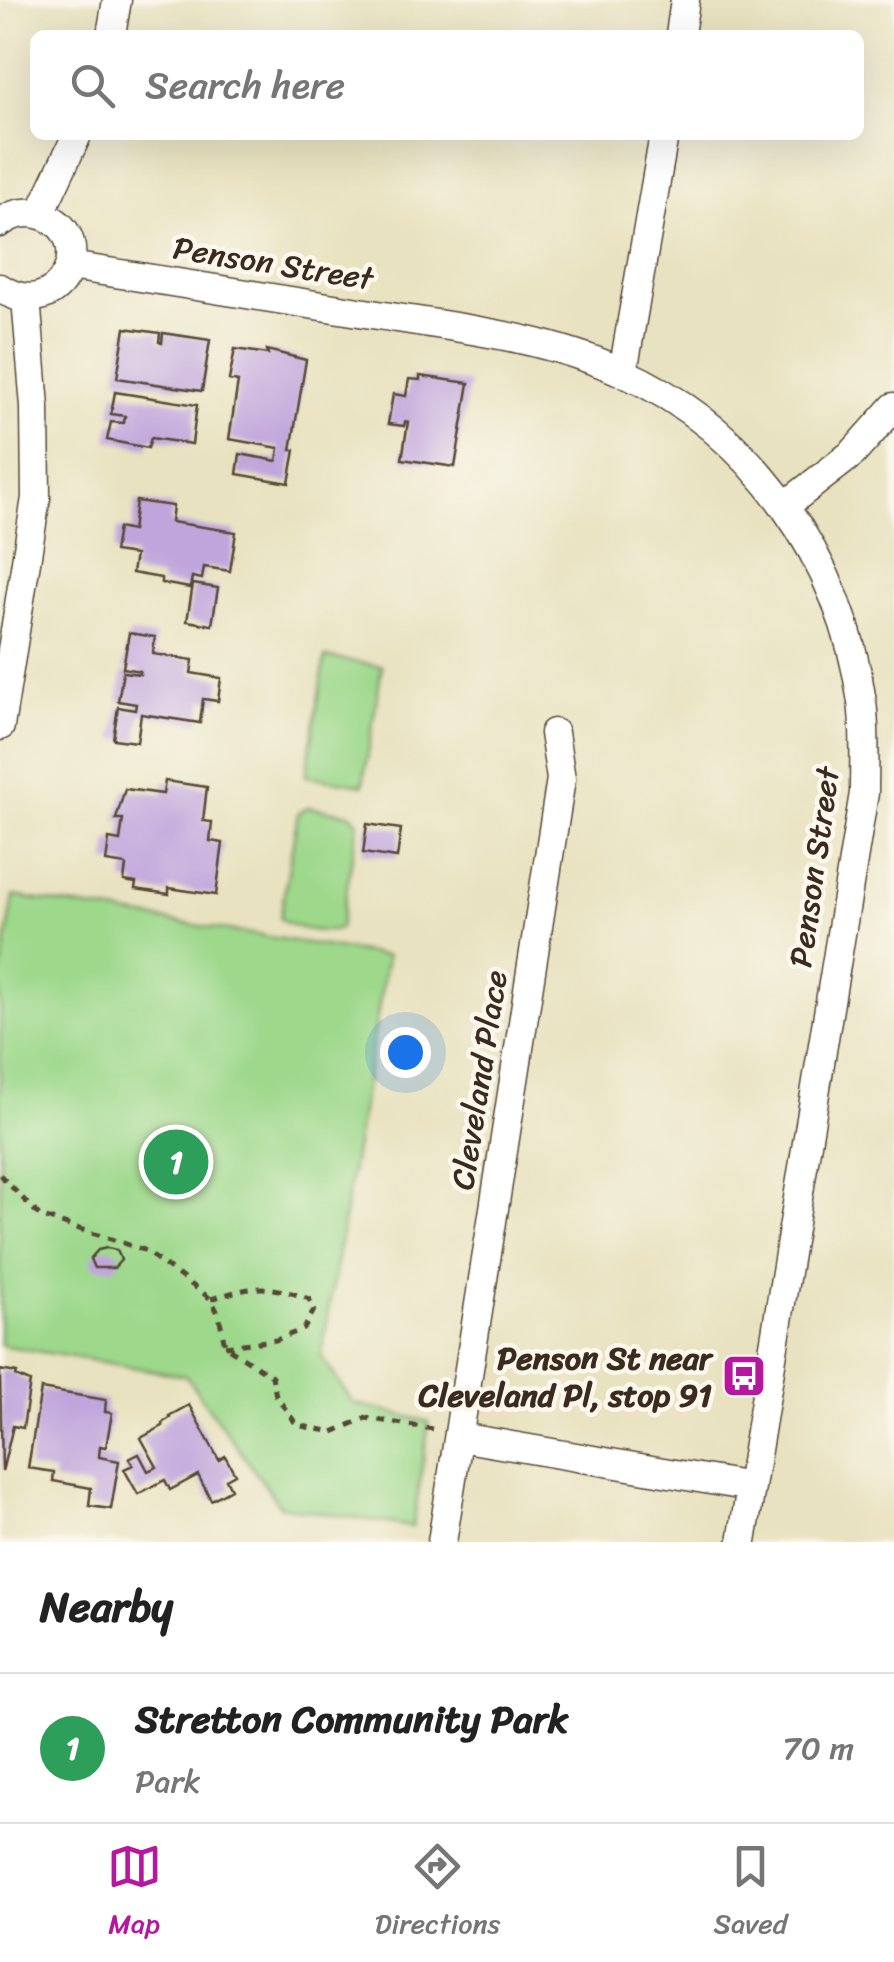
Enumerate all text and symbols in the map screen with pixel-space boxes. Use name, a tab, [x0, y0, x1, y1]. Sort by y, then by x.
search box	[30, 30, 864, 140]
text: Search here	[145, 52, 345, 119]
icon: search	[65, 58, 120, 113]
street label: Penson Street	[169, 220, 378, 308]
street label: Penson Street	[772, 762, 857, 971]
street label: Cleveland Place	[434, 966, 525, 1194]
your location	[380, 1027, 431, 1078]
pin: 1	[144, 1124, 208, 1200]
place label: Penson St near Cleveland Pl, stop 91	[417, 1330, 714, 1424]
bus stop icon: Penson St near Cleveland Pl, stop 91	[721, 1353, 767, 1399]
text: Nearby	[40, 1570, 173, 1644]
text: Stretton Community Park	[135, 1686, 568, 1753]
text: 1	[66, 1720, 79, 1777]
text: 70 m	[783, 1720, 854, 1777]
text: Park	[135, 1753, 201, 1810]
tab: Map	[107, 1839, 162, 1948]
tab: Directions	[375, 1839, 500, 1948]
tab: Saved	[714, 1839, 787, 1948]

